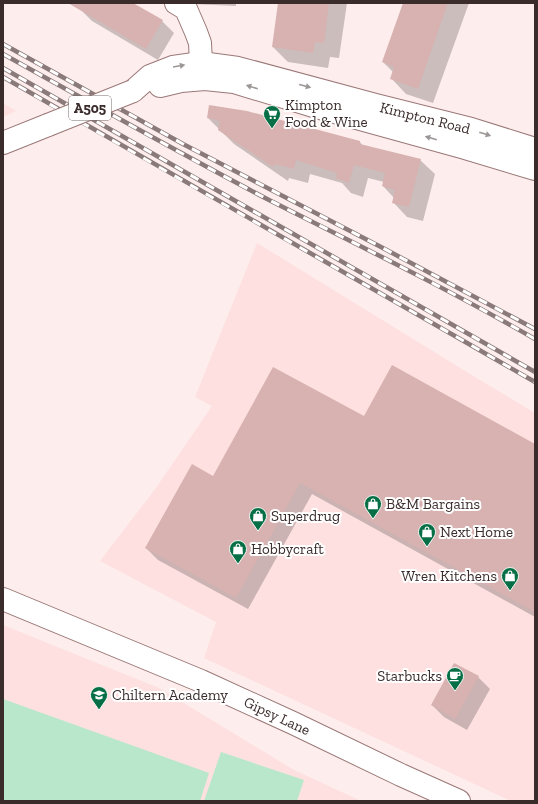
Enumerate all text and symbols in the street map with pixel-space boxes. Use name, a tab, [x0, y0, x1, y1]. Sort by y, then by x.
one-way arrow	[172, 63, 185, 69]
one-way arrow	[300, 83, 312, 89]
one-way arrow	[245, 84, 257, 90]
road number: A505	[69, 96, 111, 120]
place label: Kimpton Food & Wine	[285, 96, 368, 131]
street label: Kimpton Road	[378, 98, 473, 138]
supermarket icon: Kimpton Food & Wine	[262, 104, 282, 129]
one-way arrow	[479, 131, 491, 137]
one-way arrow	[424, 135, 436, 141]
shop icon: B&M Bargains	[363, 494, 383, 519]
place label: B&M Bargains	[386, 495, 480, 513]
shop icon: Superdrug	[248, 506, 268, 531]
place label: Superdrug	[271, 507, 340, 525]
shop icon: Next Home	[417, 522, 437, 547]
place label: Next Home	[440, 523, 513, 541]
shop icon: Hobbycraft	[228, 539, 248, 564]
place label: Hobbycraft	[251, 540, 324, 558]
shop icon: Wren Kitchens	[500, 566, 520, 591]
place label: Wren Kitchens	[401, 567, 497, 585]
cafe icon: Starbucks	[445, 666, 465, 691]
place label: Starbucks	[377, 667, 442, 685]
school or university icon: Chiltern Academy	[89, 685, 109, 710]
place label: Chiltern Academy	[112, 686, 228, 704]
street label: Gipsy Lane	[241, 693, 313, 739]

